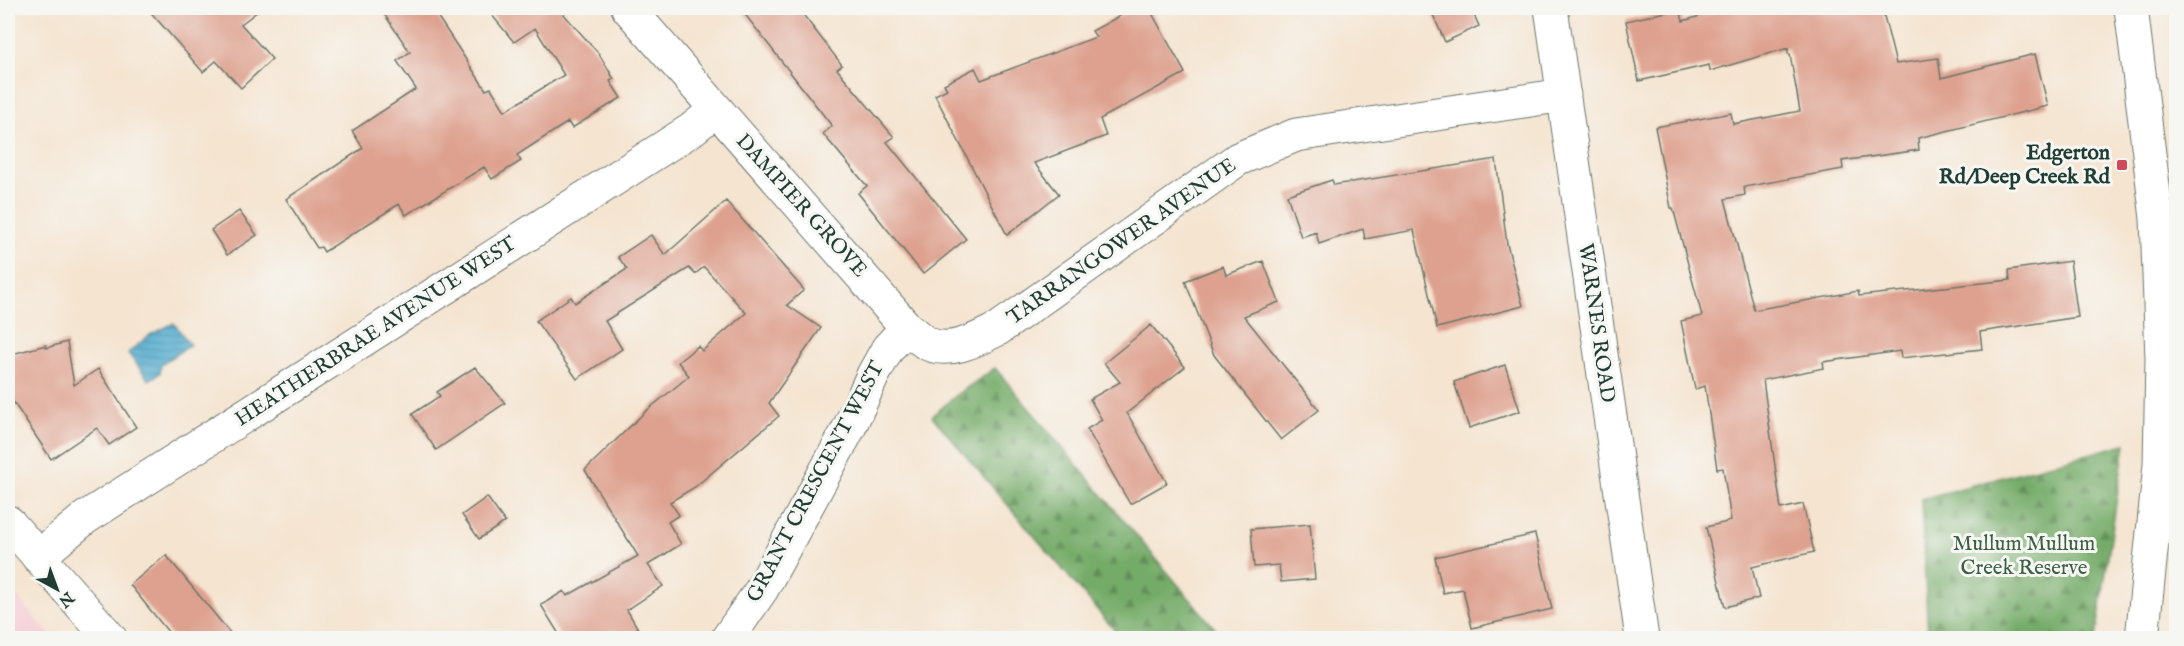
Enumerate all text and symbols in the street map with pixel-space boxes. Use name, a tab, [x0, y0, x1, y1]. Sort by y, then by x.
street label: DAMPIER GROVE	[729, 129, 873, 283]
place label: Edgerton Rd/Deep Creek Rd	[1939, 140, 2111, 191]
street label: TARRANGOWER AVENUE	[1002, 152, 1242, 332]
marker: Edgerton Rd/Deep Creek Rd	[2115, 158, 2129, 172]
street label: HEATHERBRAE AVENUE WEST	[230, 230, 522, 433]
street label: WARNES ROAD	[1571, 242, 1621, 404]
street label: GRANT CRESCENT WEST	[741, 356, 891, 607]
park label: Mullum Mullum Creek Reserve	[1953, 531, 2095, 582]
north arrow	[27, 559, 87, 619]
text: N	[54, 586, 78, 611]

